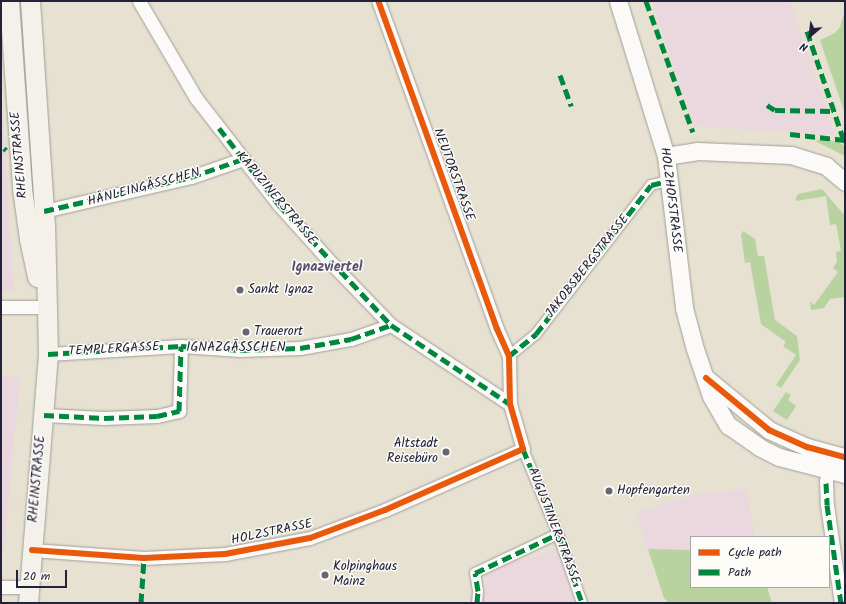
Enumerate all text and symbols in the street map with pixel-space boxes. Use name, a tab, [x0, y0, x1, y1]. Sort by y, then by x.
north arrow	[790, 16, 830, 56]
text: N	[797, 37, 812, 56]
street label: RHEINSTRASSE	[8, 111, 32, 199]
street label: NEUTORSTRASSE	[429, 127, 477, 223]
street label: HOLZHOFSTRASSE	[656, 146, 684, 254]
street label: KAPUZINERSTRASSE	[232, 149, 320, 249]
street label: HÄNLEINGÄSSCHEN	[86, 166, 202, 210]
street label: JAKOBSBERGSTRASSE	[543, 212, 633, 322]
district label: Ignazviertel	[292, 259, 362, 275]
place label: Sankt Ignaz	[248, 282, 313, 298]
marker: Sankt Ignaz	[235, 285, 245, 295]
place label: Trauerort	[254, 324, 303, 340]
marker: Trauerort	[241, 327, 251, 337]
street label: TEMPLERGASSE	[68, 340, 160, 360]
street label: IGNAZGÄSSCHEN	[186, 340, 286, 356]
street label: RHEINSTRASSE	[26, 435, 50, 523]
place label: Altstadt Reisebüro	[387, 437, 438, 468]
marker: Altstadt Reisebüro	[441, 447, 451, 457]
street label: AUGUSTINERSTRASSE	[523, 465, 583, 587]
place label: Hopfengarten	[617, 483, 690, 499]
marker: Hopfengarten	[604, 486, 614, 496]
street label: HOLZSTRASSE	[230, 517, 314, 549]
legend	[690, 536, 830, 588]
text: Cycle path	[728, 543, 782, 562]
place label: Kolpinghaus Mainz	[333, 560, 397, 591]
scale bar	[18, 562, 69, 588]
text: Path	[728, 563, 751, 582]
text: 20 m	[23, 567, 50, 586]
marker: Kolpinghaus Mainz	[320, 570, 330, 580]

